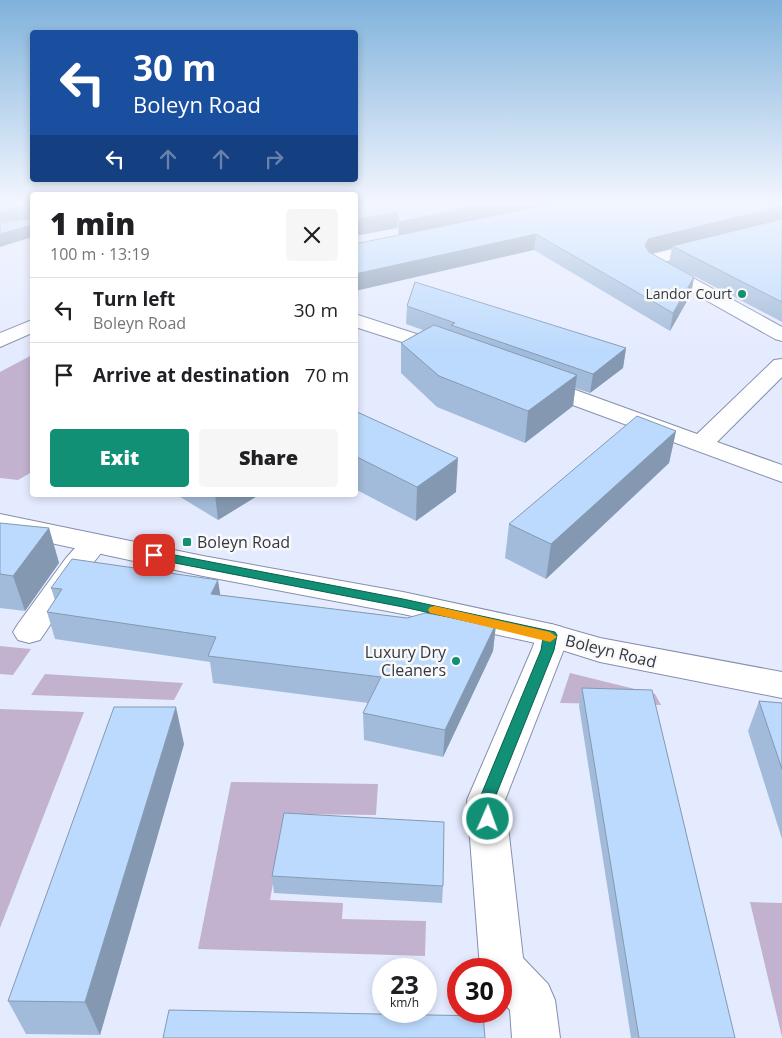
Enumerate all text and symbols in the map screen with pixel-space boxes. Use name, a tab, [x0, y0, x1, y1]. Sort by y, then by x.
text: 30 m	[133, 44, 216, 91]
icon: left	[50, 50, 115, 115]
text: Boleyn Road	[133, 89, 261, 119]
icon: left	[101, 145, 129, 173]
icon: ahead	[154, 145, 182, 173]
icon: ahead	[207, 145, 235, 173]
icon: right	[260, 145, 288, 173]
text: 1 min	[50, 203, 135, 244]
button: close	[286, 209, 338, 261]
text: 100 m · 13:19	[50, 243, 150, 265]
place label: Landor Court	[645, 284, 732, 303]
text: Turn left	[93, 286, 175, 312]
marker: Landor Court	[736, 288, 748, 300]
icon: left	[50, 296, 78, 324]
text: 30 m	[294, 297, 338, 323]
text: Boleyn Road	[93, 312, 186, 334]
icon: arrive	[50, 361, 78, 389]
text: Arrive at destination	[93, 362, 290, 388]
text: 70 m	[305, 362, 349, 388]
button: Exit	[50, 429, 189, 487]
button: Share	[199, 429, 338, 487]
place label: Boleyn Road	[197, 531, 290, 553]
pin	[133, 534, 175, 576]
marker: Boleyn Road	[181, 536, 193, 548]
icon: arrive	[140, 541, 168, 569]
street label: Boleyn Road	[563, 629, 659, 673]
place label: Luxury Dry Cleaners	[365, 641, 447, 681]
marker: Luxury Dry Cleaners	[450, 655, 462, 667]
position arrow	[461, 792, 513, 844]
speed limit sign: 30	[447, 958, 512, 1023]
text: 23	[390, 967, 419, 1001]
text: km/h	[390, 994, 419, 1011]

